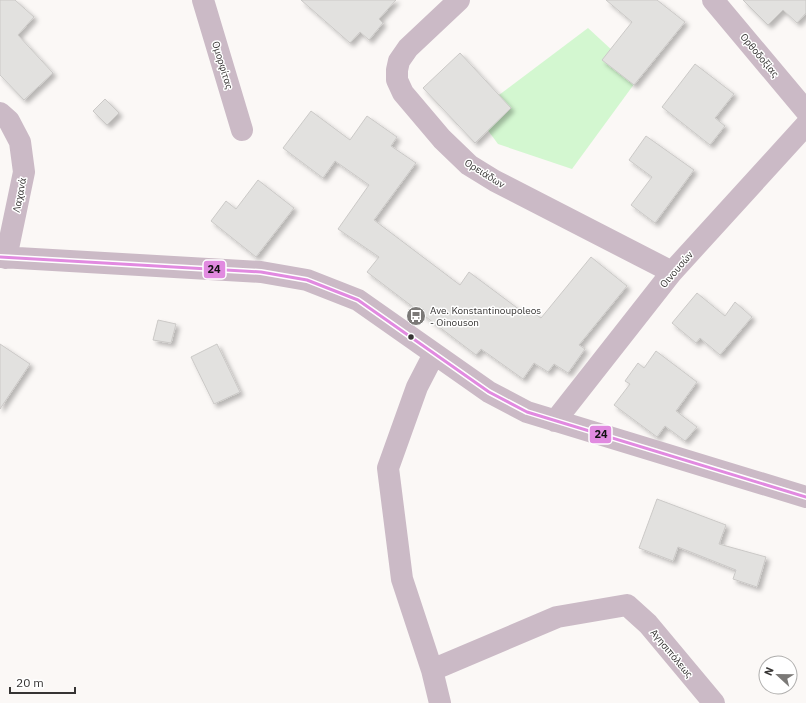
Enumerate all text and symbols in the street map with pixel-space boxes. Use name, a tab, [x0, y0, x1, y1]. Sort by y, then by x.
street label: Ορθοδοξίας	[737, 31, 782, 80]
street label: Ομορφίτας	[209, 40, 236, 91]
street label: Ορειάδων	[462, 156, 507, 191]
street label: Λαχανά	[10, 176, 29, 214]
street label: Οινουσών	[657, 248, 696, 290]
line badge: 24	[203, 260, 226, 279]
text: 24	[207, 262, 221, 276]
place label: Ave. Konstantinoupoleos - Oinouson	[430, 304, 541, 329]
bus stop icon: Ave. Konstantinoupoleos - Oinouson	[405, 305, 427, 327]
unlabelled marker	[406, 332, 416, 342]
line badge: 24	[589, 425, 612, 444]
text: 24	[594, 427, 608, 441]
street label: Αγησιπόλεως	[647, 626, 696, 681]
north arrow	[758, 655, 798, 695]
text: N	[761, 665, 777, 678]
scale bar	[10, 669, 75, 695]
text: 20 m	[16, 675, 44, 690]

